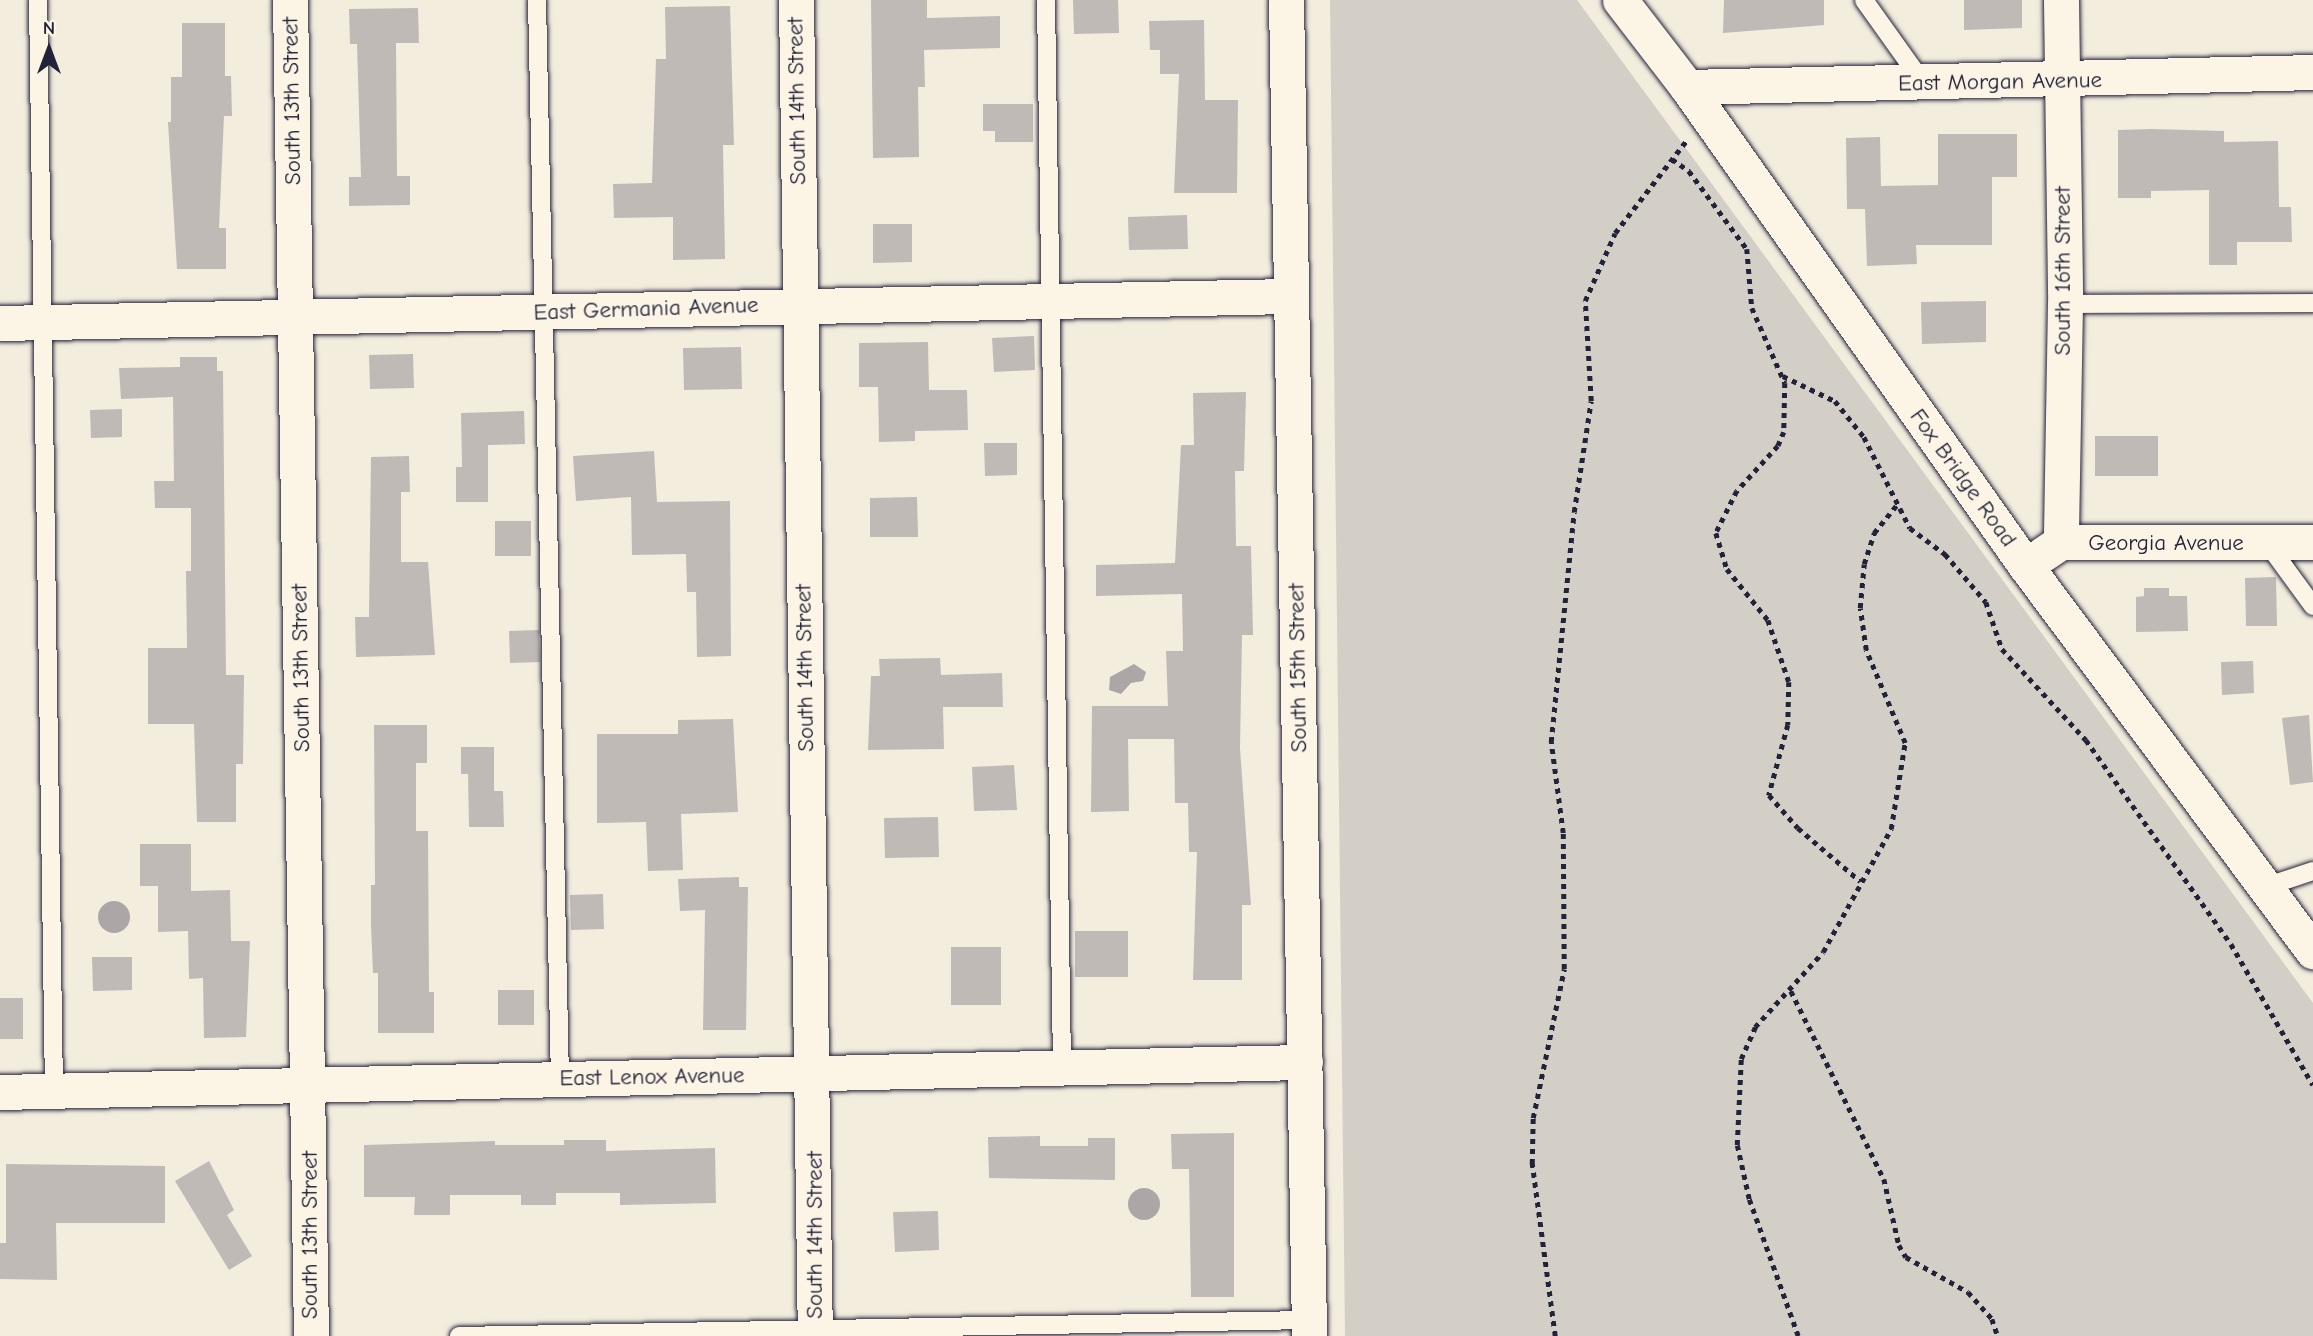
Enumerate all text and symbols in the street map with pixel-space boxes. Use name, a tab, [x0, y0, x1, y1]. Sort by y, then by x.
north arrow	[14, 14, 84, 84]
text: N	[43, 17, 55, 39]
street label: South 13th Street	[277, 17, 307, 185]
street label: South 14th Street	[782, 17, 812, 185]
street label: East Morgan Avenue	[1898, 66, 2102, 98]
street label: South 16th Street	[2049, 187, 2077, 355]
street label: East Germania Avenue	[533, 291, 759, 327]
street label: Fox Bridge Road	[1904, 404, 2022, 552]
street label: Georgia Avenue	[2088, 529, 2244, 557]
street label: South 15th Street	[1283, 583, 1313, 753]
street label: South 13th Street	[286, 584, 316, 752]
street label: South 14th Street	[790, 584, 820, 752]
street label: East Lenox Avenue	[559, 1062, 745, 1092]
street label: South 13th Street	[296, 1151, 324, 1319]
street label: South 14th Street	[801, 1151, 829, 1319]

